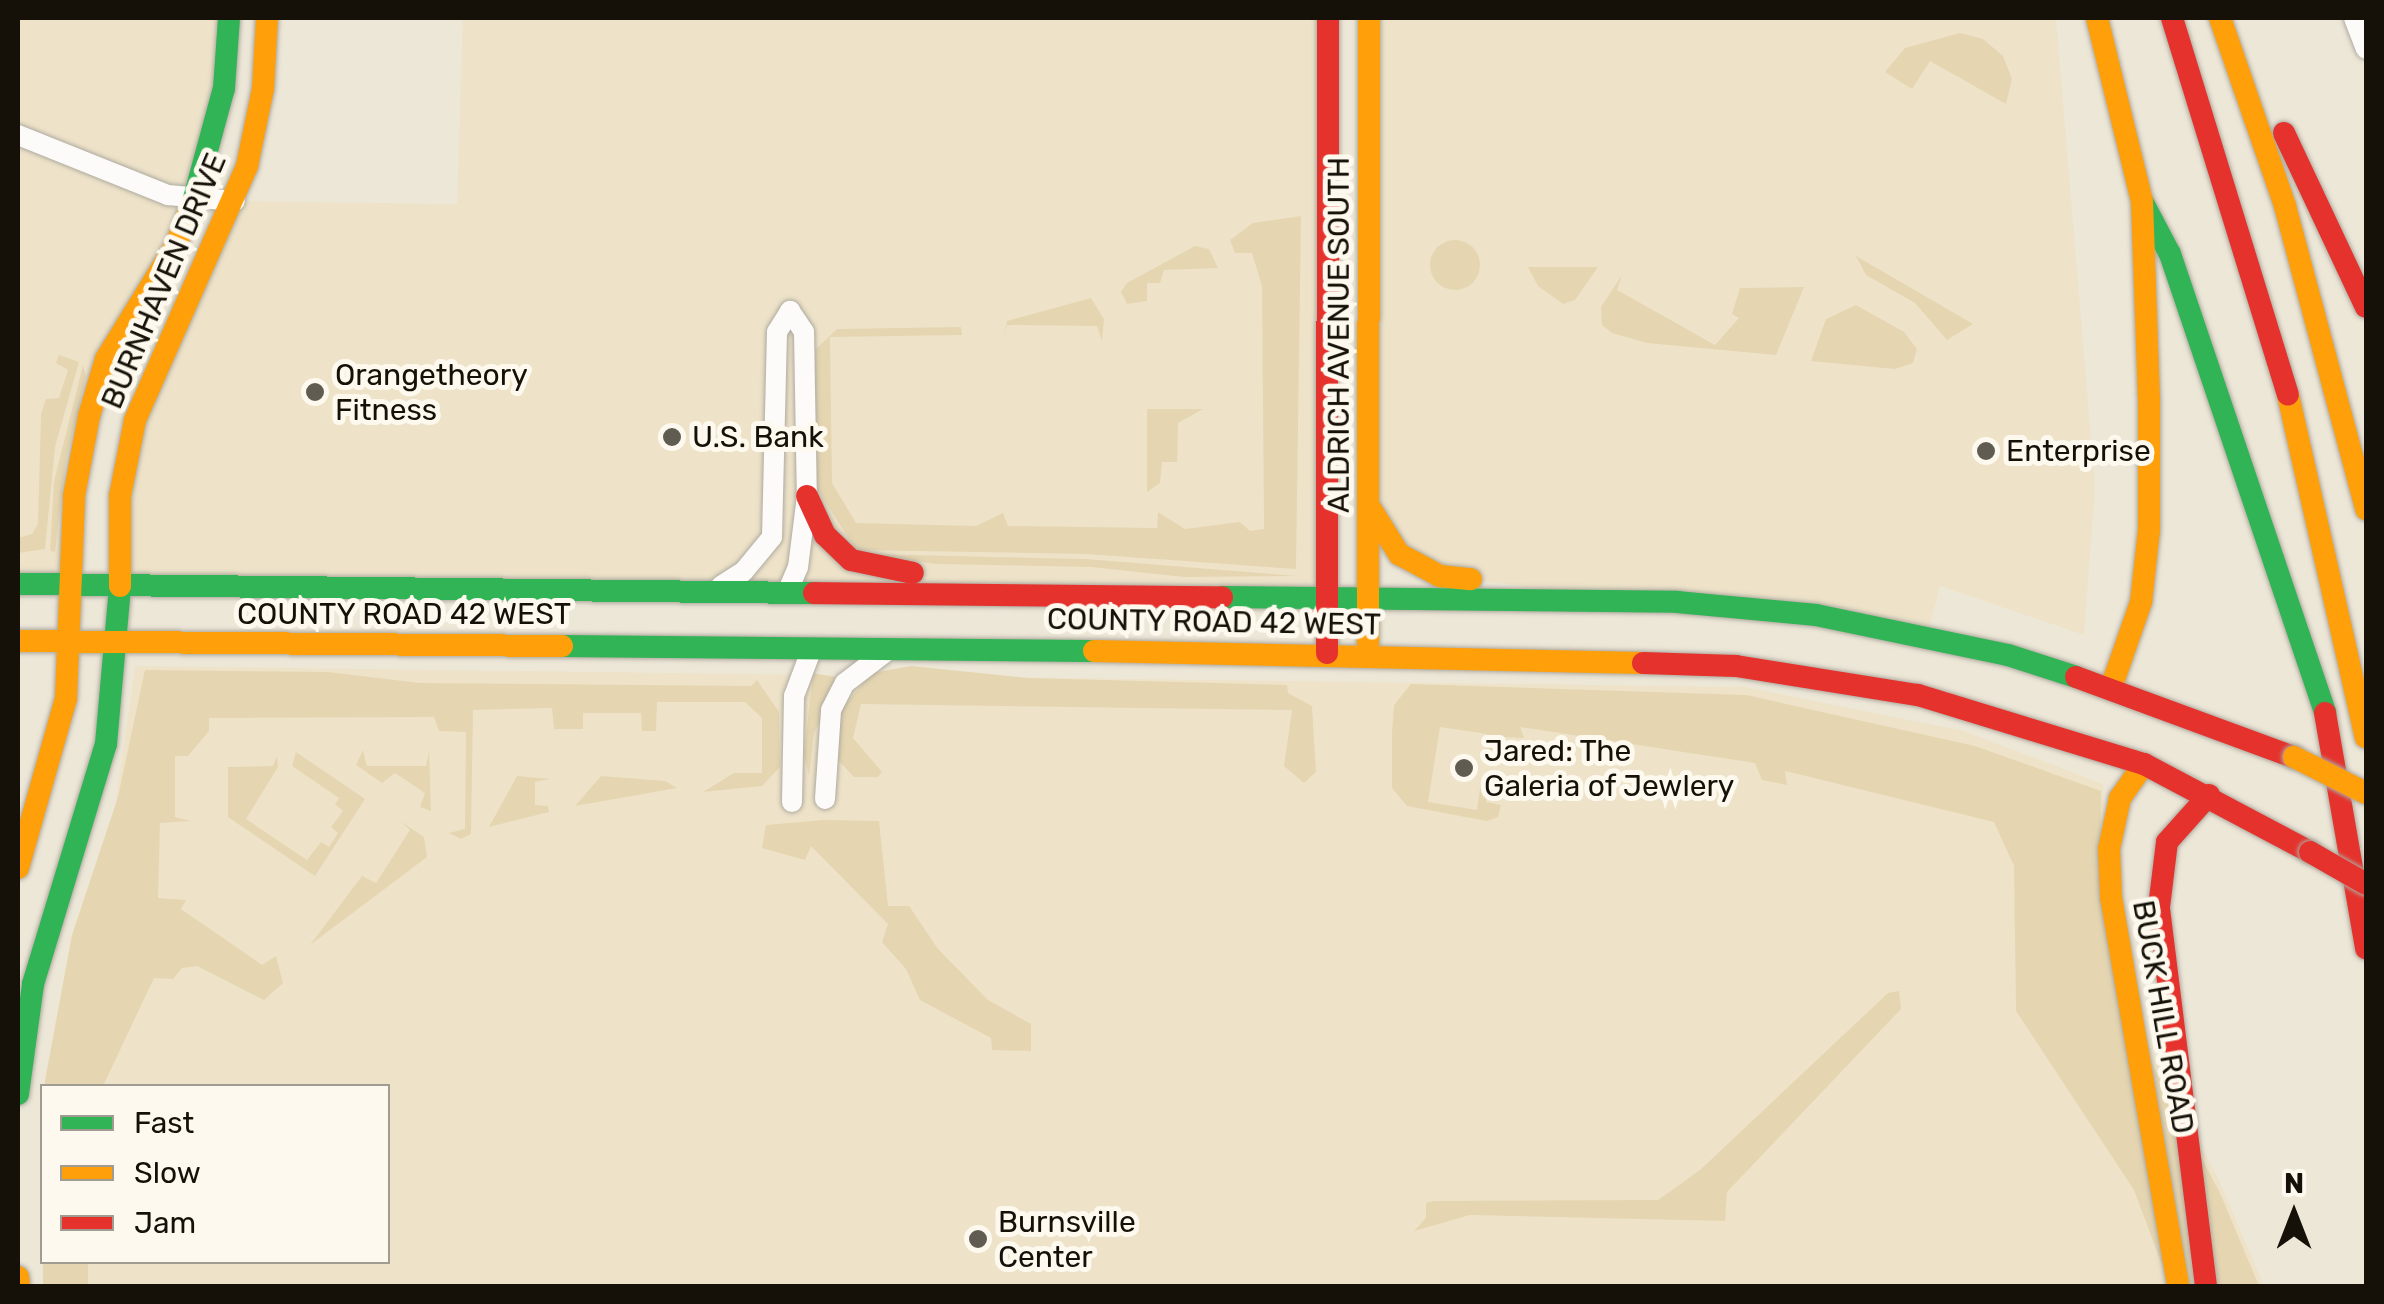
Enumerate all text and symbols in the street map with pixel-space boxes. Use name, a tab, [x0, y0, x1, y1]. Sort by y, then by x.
street label: BURNHAVEN DRIVE	[94, 148, 234, 414]
street label: ALDRICH AVENUE SOUTH	[1321, 157, 1357, 513]
place label: Orangetheory Fitness	[335, 357, 528, 428]
marker: Orangetheory Fitness	[304, 381, 326, 403]
place label: U.S. Bank	[692, 419, 824, 455]
marker: U.S. Bank	[661, 426, 683, 448]
place label: Enterprise	[2006, 433, 2151, 469]
marker: Enterprise	[1975, 440, 1997, 462]
street label: COUNTY ROAD 42 WEST	[236, 596, 572, 632]
street label: COUNTY ROAD 42 WEST	[1046, 601, 1382, 643]
place label: Jared: The Galeria of Jewlery	[1484, 733, 1735, 804]
marker: Jared: The Galeria of Jewlery	[1453, 757, 1475, 779]
street label: BUCK HILL ROAD	[2125, 897, 2201, 1137]
legend	[40, 1084, 390, 1264]
text: Fast	[134, 1105, 194, 1141]
text: Slow	[134, 1155, 201, 1191]
north arrow	[2244, 1164, 2344, 1264]
text: N	[2284, 1167, 2304, 1200]
place label: Burnsville Center	[998, 1204, 1136, 1274]
text: Jam	[134, 1205, 196, 1241]
marker: Burnsville Center	[967, 1228, 989, 1250]

